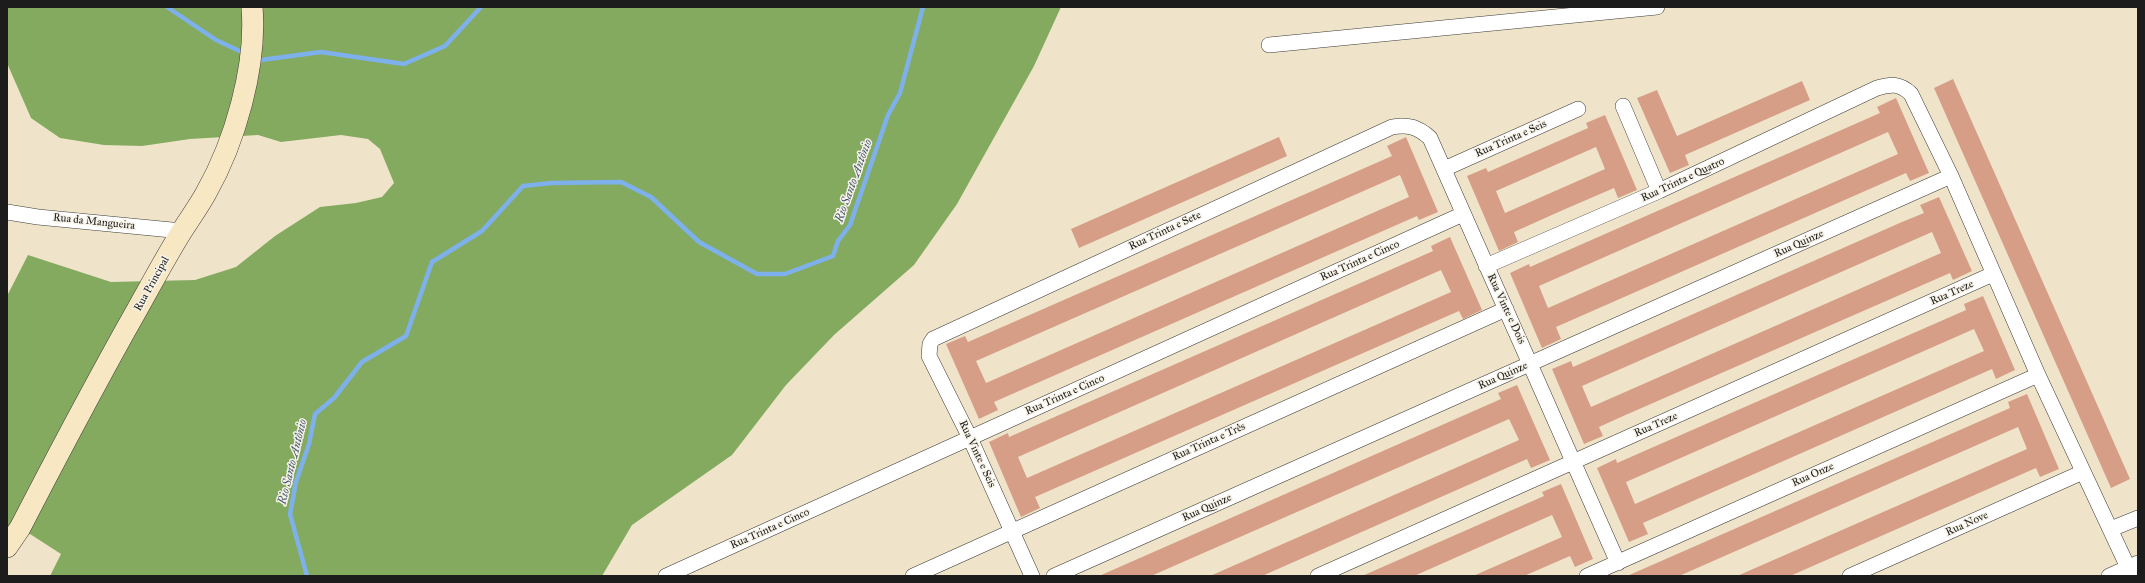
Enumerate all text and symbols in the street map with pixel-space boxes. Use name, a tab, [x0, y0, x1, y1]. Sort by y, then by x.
street label: Rua Trinta e Seis	[1473, 117, 1549, 161]
water label: Rio Santo Antônio	[832, 138, 876, 224]
street label: Rua Trinta e Quatro	[1639, 155, 1727, 205]
street label: Rua Trinta e Sete	[1127, 209, 1203, 253]
street label: Rua da Mangueira	[52, 211, 136, 233]
street label: Rua Quinze	[1772, 227, 1826, 261]
street label: Rua Trinta e Cinco	[1318, 238, 1402, 284]
street label: Rua Principal	[132, 254, 172, 314]
street label: Rua Vinte e Dois	[1484, 272, 1528, 346]
street label: Rua Treze	[1928, 278, 1976, 308]
street label: Rua Quinze	[1476, 359, 1530, 393]
street label: Rua Trinta e Cinco	[1023, 372, 1107, 418]
street label: Rua Treze	[1632, 410, 1680, 440]
water label: Rio Santo Antônio	[275, 418, 311, 506]
street label: Rua Vinte e Seis	[956, 418, 998, 490]
street label: Rua Trinta e Três	[1170, 420, 1248, 464]
street label: Rua Onze	[1790, 460, 1836, 490]
street label: Rua Quinze	[1180, 491, 1234, 525]
street label: Rua Trinta e Cinco	[728, 506, 812, 552]
street label: Rua Nove	[1944, 509, 1990, 539]

